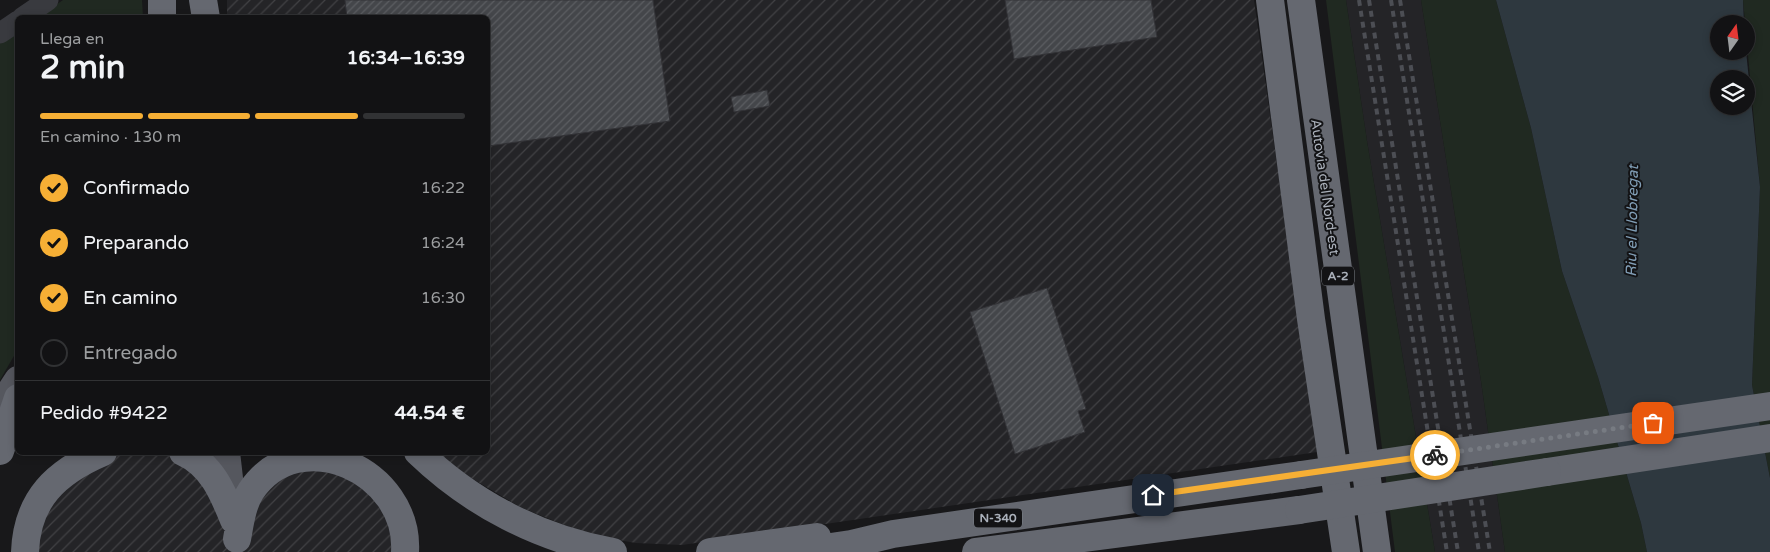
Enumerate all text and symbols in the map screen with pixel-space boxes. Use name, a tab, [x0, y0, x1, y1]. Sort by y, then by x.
north arrow	[1710, 15, 1755, 60]
map controls	[1710, 15, 1755, 115]
text: Llega en	[40, 29, 104, 49]
text: 16:34–16:39	[346, 47, 465, 69]
text: 2 min	[40, 49, 125, 87]
button: layers	[1710, 70, 1755, 115]
street label: Autovia del Nord-est	[1307, 118, 1343, 257]
text: En camino · 130 m	[40, 127, 181, 147]
water label: Riu el Llobregat	[1622, 163, 1642, 277]
icon: check	[40, 174, 68, 202]
text: Confirmado	[83, 177, 190, 199]
text: 16:22	[421, 178, 465, 198]
icon: check	[40, 229, 68, 257]
text: Preparando	[83, 232, 189, 254]
text: 16:24	[421, 233, 465, 253]
road number: A-2	[1322, 266, 1354, 286]
icon: check	[40, 284, 68, 312]
text: En camino	[83, 287, 178, 309]
text: 16:30	[421, 288, 465, 308]
text: Entregado	[83, 342, 178, 364]
text: Pedido #9422	[40, 402, 168, 424]
text: 44.54 €	[394, 402, 465, 424]
pin	[1632, 402, 1674, 444]
icon: bag	[1639, 409, 1667, 437]
courier	[1410, 430, 1460, 480]
icon: bike	[1421, 441, 1449, 469]
pin	[1132, 474, 1174, 516]
icon: home	[1139, 481, 1167, 509]
road number: N-340	[974, 508, 1022, 528]

